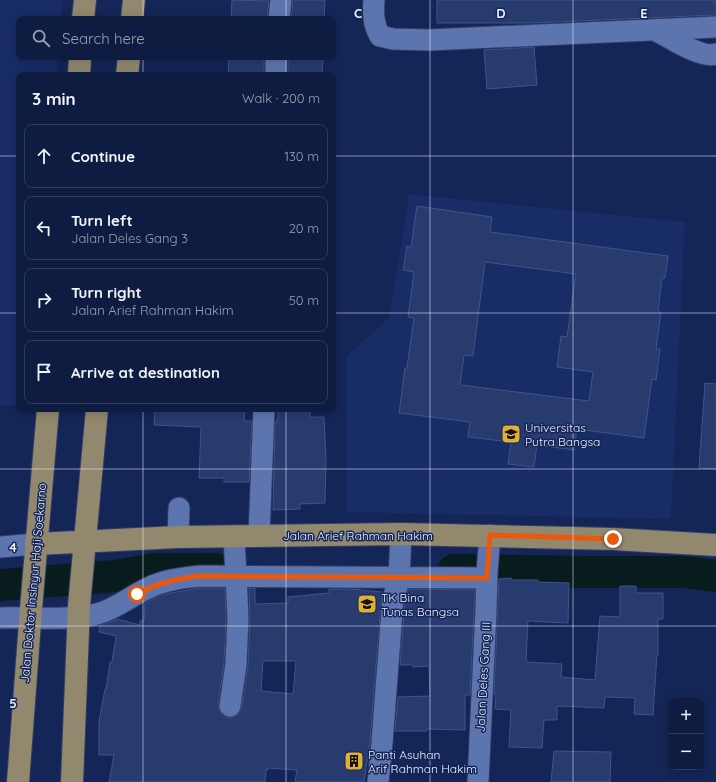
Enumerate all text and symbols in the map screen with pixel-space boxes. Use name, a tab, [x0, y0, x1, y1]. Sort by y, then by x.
text: C	[354, 5, 362, 21]
text: D	[496, 5, 506, 21]
text: E	[640, 5, 648, 21]
search box	[16, 16, 336, 60]
icon: search	[30, 27, 52, 49]
text: Search here	[62, 29, 145, 48]
text: 3 min	[32, 88, 76, 109]
text: Walk · 200 m	[242, 90, 320, 106]
icon: ahead	[33, 145, 55, 167]
text: Continue	[71, 147, 135, 166]
text: 130 m	[284, 148, 319, 164]
text: Turn left	[71, 211, 133, 230]
icon: left	[33, 217, 55, 239]
text: 20 m	[289, 220, 319, 236]
text: Jalan Deles Gang 3	[71, 230, 188, 246]
text: Turn right	[71, 283, 142, 302]
icon: right	[33, 289, 55, 311]
text: 50 m	[289, 292, 319, 308]
text: Jalan Arief Rahman Hakim	[71, 302, 234, 318]
icon: arrive	[33, 361, 55, 383]
text: Arrive at destination	[71, 363, 220, 382]
place label: Universitas Putra Bangsa	[525, 420, 600, 449]
school or university icon: Universitas Putra Bangsa	[500, 423, 522, 445]
street label: Jalan Doktor Insinyur Haji Soekarno	[17, 482, 49, 684]
street label: Jalan Arief Rahman Hakim	[283, 528, 433, 543]
route end	[604, 530, 622, 548]
text: 4	[9, 539, 17, 555]
route start	[128, 585, 146, 603]
place label: TK Bina Tunas Bangsa	[381, 590, 459, 619]
school or university icon: TK Bina Tunas Bangsa	[356, 593, 378, 615]
street label: Jalan Deles Gang III	[473, 621, 493, 733]
text: 5	[9, 695, 17, 711]
map controls	[668, 698, 704, 770]
button: +	[668, 698, 704, 734]
button: −	[668, 734, 704, 770]
place label: Panti Asuhan Arif Rahman Hakim	[368, 747, 477, 776]
building icon: Panti Asuhan Arif Rahman Hakim	[343, 750, 365, 772]

